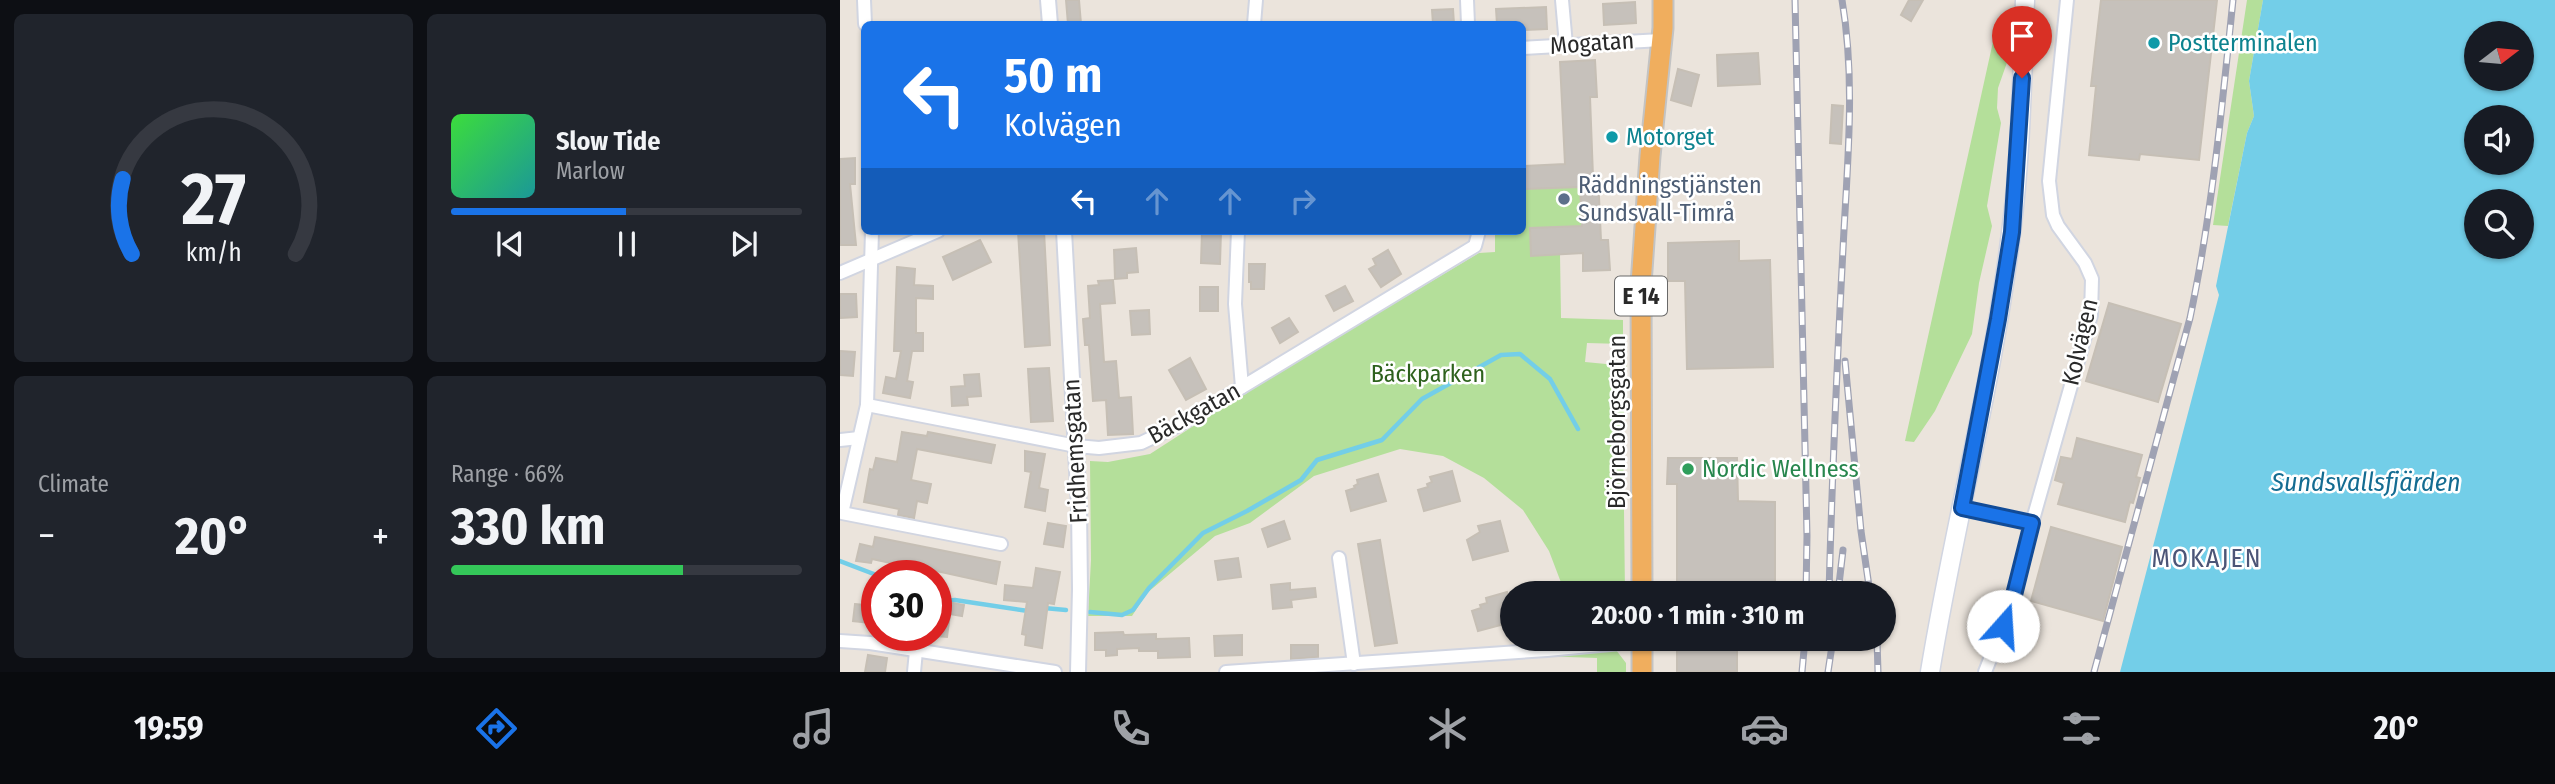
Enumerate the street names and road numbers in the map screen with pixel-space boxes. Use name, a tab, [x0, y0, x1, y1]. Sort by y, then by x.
street label: Mogatan	[1549, 26, 1635, 60]
road number: E 14	[1615, 276, 1667, 316]
street label: Kolvägen	[2056, 296, 2104, 388]
street label: Björneborgsgatan	[1603, 335, 1631, 509]
street label: Bäckgatan	[1143, 376, 1245, 450]
street label: Fridhemsgatan	[1057, 378, 1093, 524]

